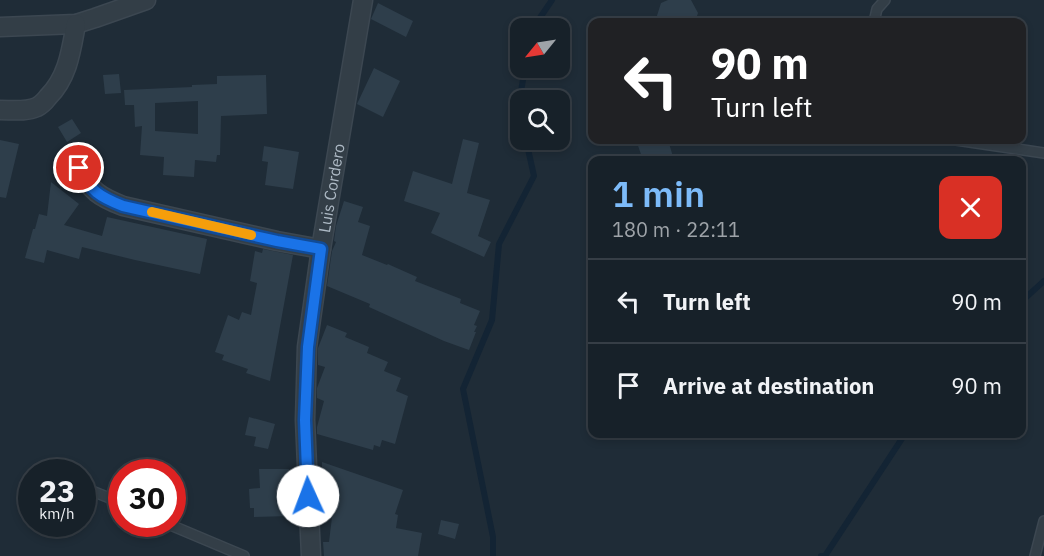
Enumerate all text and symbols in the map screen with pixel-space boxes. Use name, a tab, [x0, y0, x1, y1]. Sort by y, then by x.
north arrow	[510, 18, 570, 78]
map controls	[510, 18, 570, 150]
text: 90 m	[711, 36, 809, 91]
icon: left	[612, 42, 690, 120]
text: Turn left	[711, 89, 812, 124]
button: search	[510, 90, 570, 150]
pin	[53, 142, 104, 193]
street label: Luis Cordero	[314, 142, 349, 234]
icon: arrive	[62, 151, 95, 184]
text: 1 min	[612, 170, 705, 217]
button: close	[939, 176, 1002, 239]
text: 180 m · 22:11	[612, 216, 740, 243]
icon: left	[612, 285, 645, 318]
text: Turn left	[663, 287, 751, 316]
text: 90 m	[951, 287, 1002, 316]
icon: arrive	[612, 369, 645, 402]
text: Arrive at destination	[663, 371, 874, 400]
text: 90 m	[951, 371, 1002, 400]
speed limit sign: 30	[108, 459, 186, 537]
position arrow	[276, 464, 340, 528]
text: 23	[39, 471, 75, 510]
text: km/h	[39, 504, 75, 523]

